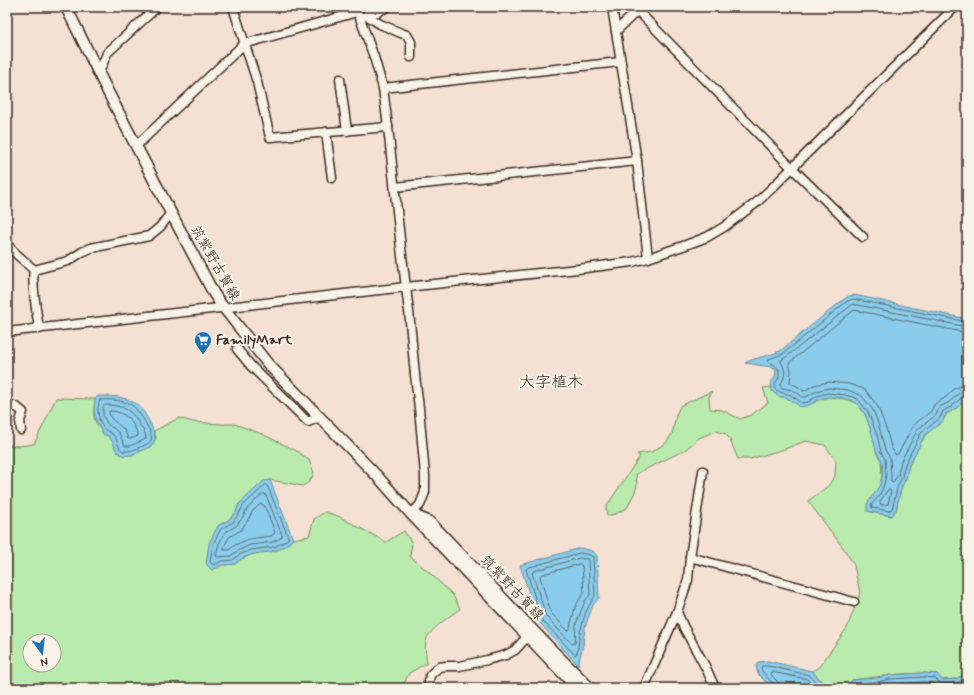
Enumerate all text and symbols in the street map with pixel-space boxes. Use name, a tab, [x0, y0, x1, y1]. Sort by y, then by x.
street label: 筑紫野古賀線	[186, 222, 244, 304]
supermarket icon: FamilyMart	[193, 330, 213, 355]
place label: FamilyMart	[216, 331, 293, 349]
district label: 大字植木	[519, 372, 583, 393]
street label: 筑紫野古賀線	[476, 552, 548, 624]
north arrow	[22, 633, 62, 673]
text: N	[39, 654, 50, 669]

